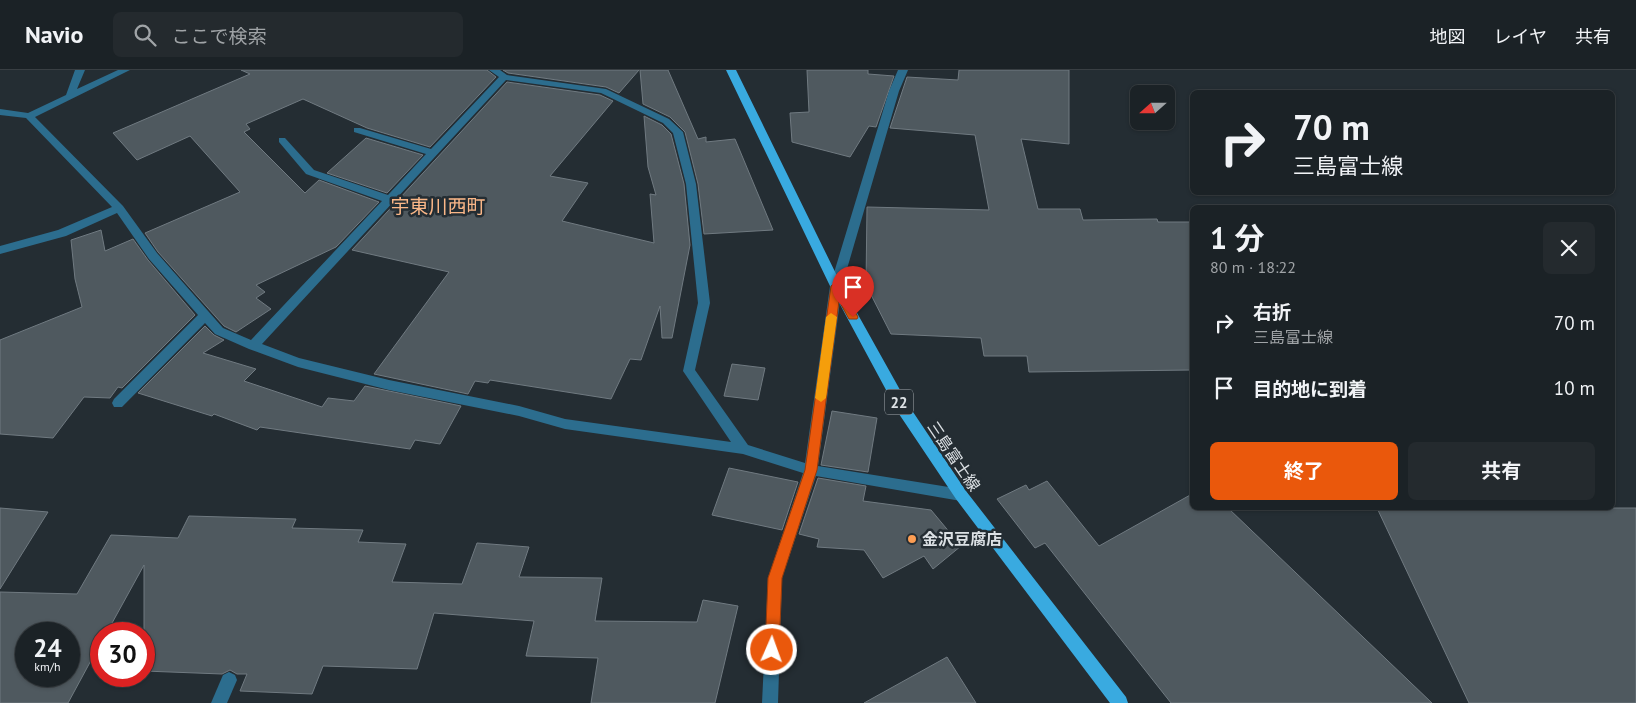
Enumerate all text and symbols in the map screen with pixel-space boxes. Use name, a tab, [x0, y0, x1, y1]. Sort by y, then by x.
search box	[113, 12, 463, 57]
text: Navio	[25, 19, 83, 50]
icon: search	[131, 21, 159, 49]
text: ここで検索	[171, 24, 266, 48]
text: 地図	[1430, 25, 1466, 48]
text: レイヤ	[1494, 25, 1547, 48]
text: 共有	[1575, 25, 1611, 48]
north arrow	[1130, 85, 1175, 130]
map controls	[1130, 85, 1175, 130]
text: 70 m	[1293, 104, 1370, 150]
icon: right	[1210, 110, 1275, 175]
text: 三島富士線	[1293, 152, 1403, 180]
district label: 宇東川西町	[390, 194, 486, 218]
text: 1 分	[1210, 218, 1265, 257]
button: close	[1543, 222, 1595, 274]
text: 80 m · 18:22	[1210, 257, 1296, 277]
pin	[832, 266, 874, 317]
icon: arrive	[839, 273, 867, 301]
text: 右折	[1253, 300, 1291, 324]
icon: right	[1210, 309, 1238, 337]
text: 70 m	[1554, 311, 1595, 335]
text: 三島富士線	[1253, 327, 1333, 347]
icon: arrive	[1210, 374, 1238, 402]
text: 10 m	[1554, 376, 1595, 400]
text: 目的地に到着	[1253, 377, 1367, 401]
road number: 22	[885, 390, 913, 414]
street label: 三島富士線	[923, 417, 985, 495]
button: 終了	[1210, 442, 1398, 500]
button: 共有	[1408, 442, 1595, 500]
place label: 金沢豆腐店	[922, 529, 1002, 549]
marker: 金沢豆腐店	[906, 533, 918, 545]
speed limit sign: 30	[90, 622, 155, 687]
position arrow	[745, 623, 797, 675]
text: 24	[33, 632, 62, 664]
text: km/h	[34, 659, 61, 674]

